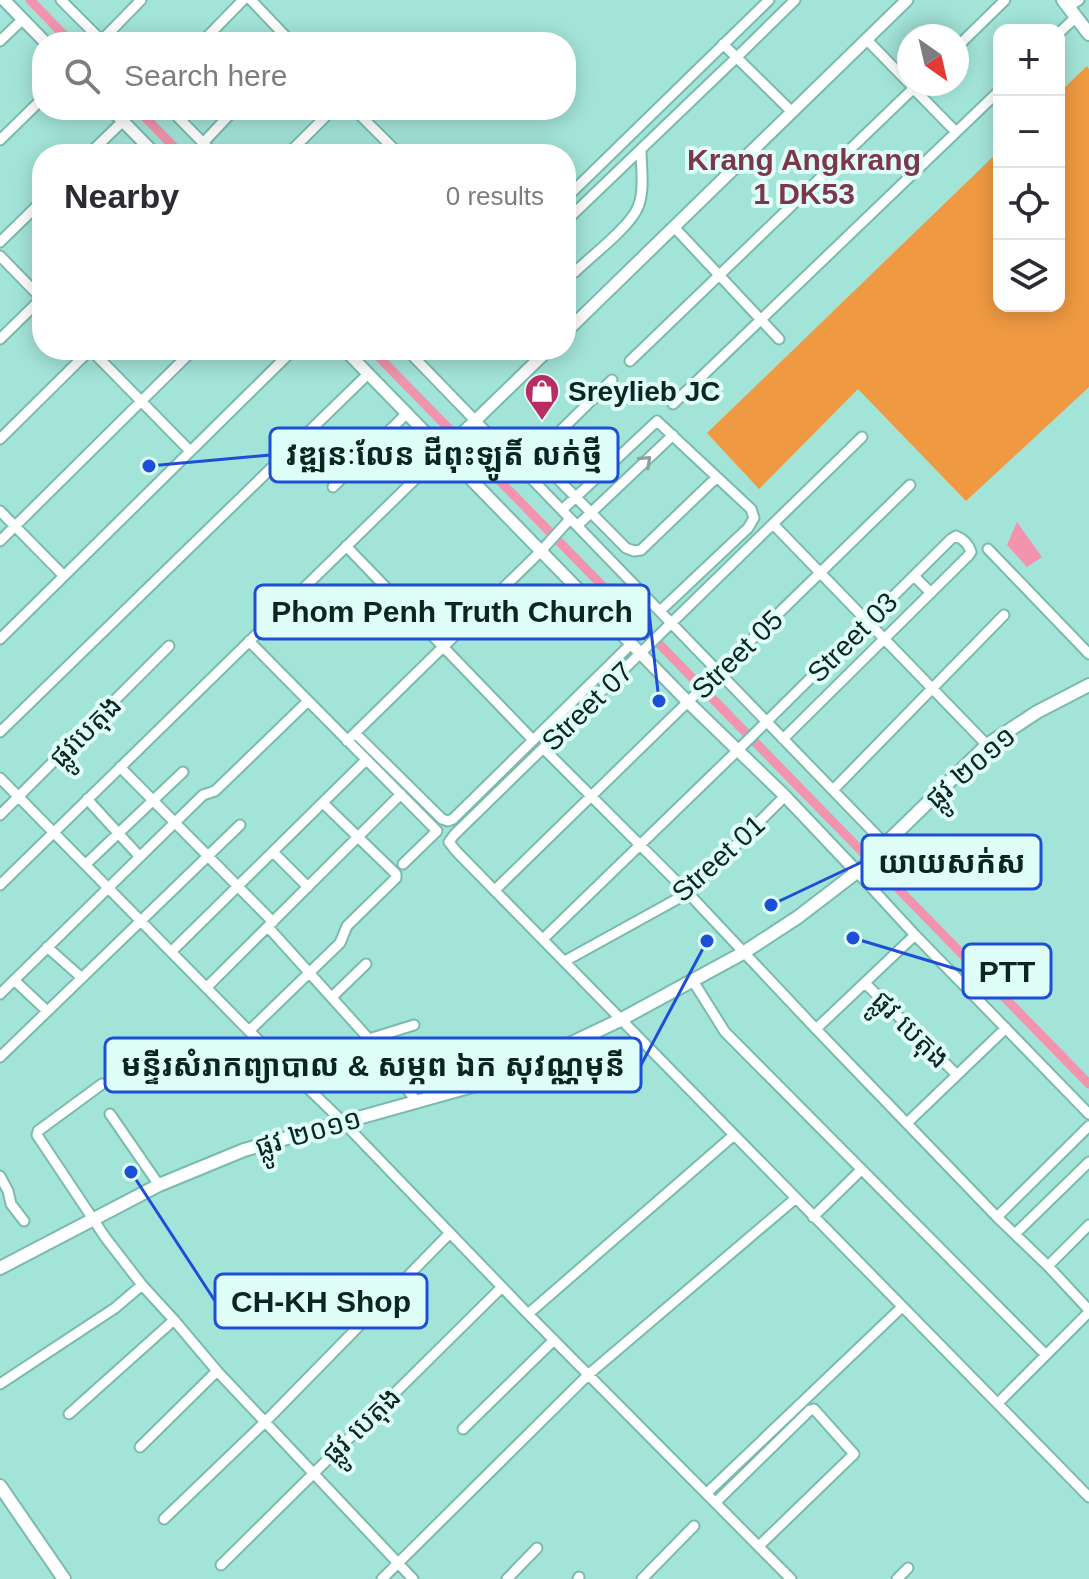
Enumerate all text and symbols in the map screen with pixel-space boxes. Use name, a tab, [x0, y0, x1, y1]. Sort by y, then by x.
north arrow	[897, 24, 969, 96]
map controls	[993, 24, 1065, 312]
button: +	[993, 24, 1065, 96]
search box	[32, 32, 576, 120]
icon: search	[60, 54, 104, 98]
text: Search here	[124, 59, 287, 92]
button: −	[993, 96, 1065, 168]
district label: Krang Angkrang 1 DK53	[687, 143, 921, 210]
button: locate	[993, 168, 1065, 240]
text: Nearby	[64, 177, 179, 215]
text: 0 results	[446, 181, 544, 211]
button: layers	[993, 240, 1065, 312]
shop icon: Sreylieb JC	[523, 372, 561, 422]
place label: Sreylieb JC	[568, 376, 721, 407]
callout: វឌ្ឍនៈលែន ដីពុះឡូតិ៍ លក់ថ្មី	[270, 428, 618, 482]
text: វឌ្ឍនៈលែន ដីពុះឡូតិ៍ លក់ថ្មី	[286, 436, 602, 481]
one-way arrow	[636, 457, 651, 471]
callout: Phom Penh Truth Church	[255, 585, 649, 639]
street label: Street 03	[801, 586, 903, 688]
text: Phom Penh Truth Church	[271, 595, 633, 628]
street label: Street 05	[686, 604, 789, 705]
street label: Street 07	[536, 656, 639, 757]
street label: ផ្លូវបេតុង	[43, 689, 134, 780]
street label: ផ្លូវ ២០១១	[919, 720, 1028, 822]
street label: Street 01	[666, 809, 771, 908]
callout: យាយសក់ស	[862, 835, 1041, 889]
text: យាយសក់ស	[879, 846, 1025, 879]
callout: PTT	[963, 944, 1051, 998]
text: PTT	[979, 955, 1035, 988]
street label: ផ្លូវ បេតុង	[859, 984, 956, 1081]
callout: មន្ទីរសំរាកព្យាបាល & សម្ភព ឯក សុវណ្ណមុនី	[105, 1038, 641, 1092]
text: មន្ទីរសំរាកព្យាបាល & សម្ភព ឯក សុវណ្ណមុនី	[121, 1048, 625, 1085]
street label: ផ្លូវ ២០១១	[251, 1103, 367, 1171]
callout: CH-KH Shop	[215, 1274, 427, 1328]
text: CH-KH Shop	[231, 1285, 411, 1318]
street label: ផ្លូវ បេតុង	[316, 1381, 413, 1477]

